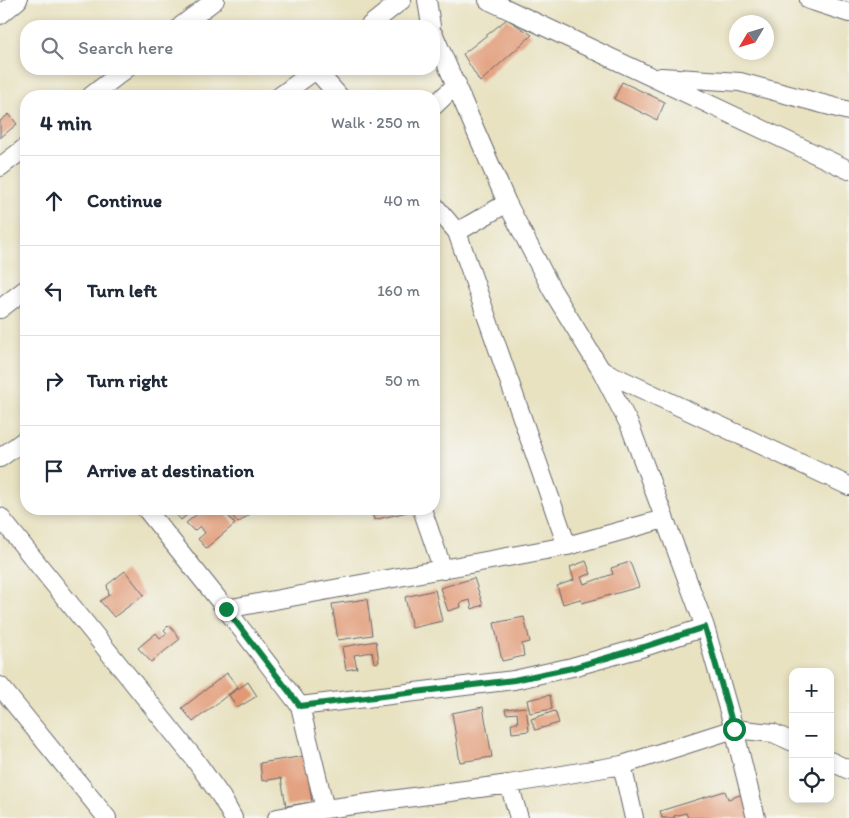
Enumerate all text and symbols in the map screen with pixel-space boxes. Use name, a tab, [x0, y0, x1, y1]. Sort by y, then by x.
north arrow	[729, 15, 774, 60]
search box	[20, 20, 440, 75]
icon: search	[38, 34, 66, 62]
text: Search here	[78, 36, 173, 59]
text: 4 min	[40, 110, 92, 135]
text: Walk · 250 m	[331, 113, 420, 132]
icon: ahead	[40, 187, 68, 215]
text: Continue	[87, 189, 162, 212]
text: 40 m	[383, 191, 420, 210]
icon: left	[40, 277, 68, 305]
text: Turn left	[87, 279, 157, 302]
text: 160 m	[377, 281, 420, 300]
icon: right	[40, 367, 68, 395]
text: Turn right	[87, 369, 168, 392]
text: 50 m	[385, 371, 420, 390]
icon: arrive	[40, 457, 68, 485]
text: Arrive at destination	[87, 459, 254, 482]
route end	[215, 598, 238, 621]
map controls	[789, 668, 834, 803]
button: +	[789, 668, 834, 713]
button: −	[789, 713, 834, 758]
route start	[723, 718, 746, 741]
button: locate	[789, 758, 834, 803]

